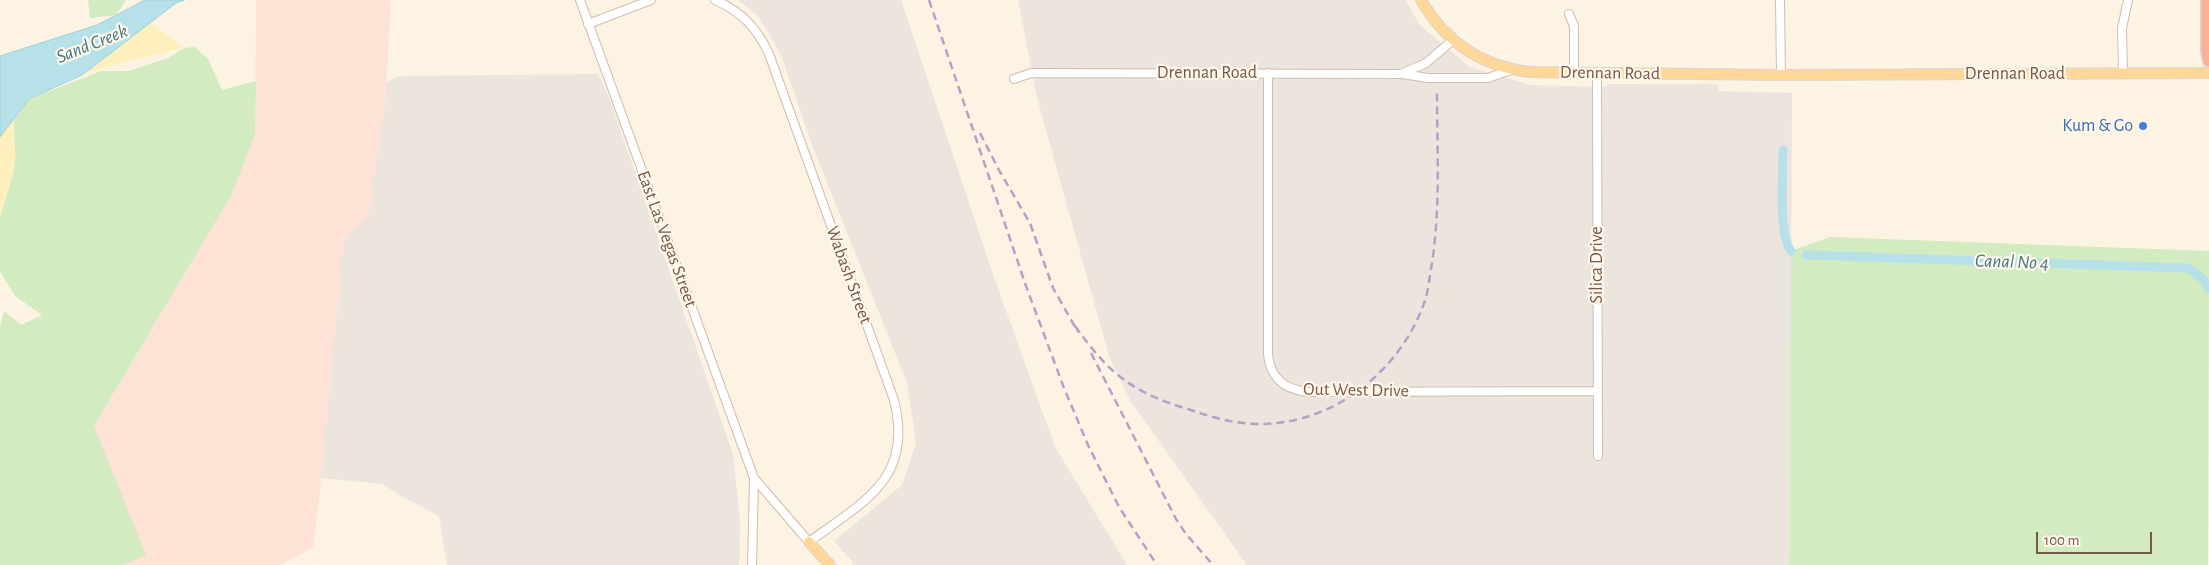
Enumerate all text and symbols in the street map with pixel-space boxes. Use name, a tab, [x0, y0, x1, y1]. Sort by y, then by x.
water label: Sand Creek	[53, 19, 131, 69]
street label: Drennan Road	[1560, 61, 1660, 85]
street label: Drennan Road	[1157, 62, 1257, 84]
street label: Drennan Road	[1965, 63, 2065, 85]
place label: Kum & Go	[2062, 115, 2133, 137]
marker: Kum & Go	[2137, 120, 2149, 132]
street label: East Las Vegas Street	[632, 168, 702, 310]
street label: Wabash Street	[821, 223, 877, 327]
street label: Silica Drive	[1586, 226, 1608, 304]
water label: Canal No 4	[1975, 249, 2049, 275]
street label: Out West Drive	[1303, 378, 1409, 402]
scale bar	[2039, 522, 2155, 554]
text: 100 m	[2044, 533, 2079, 548]

